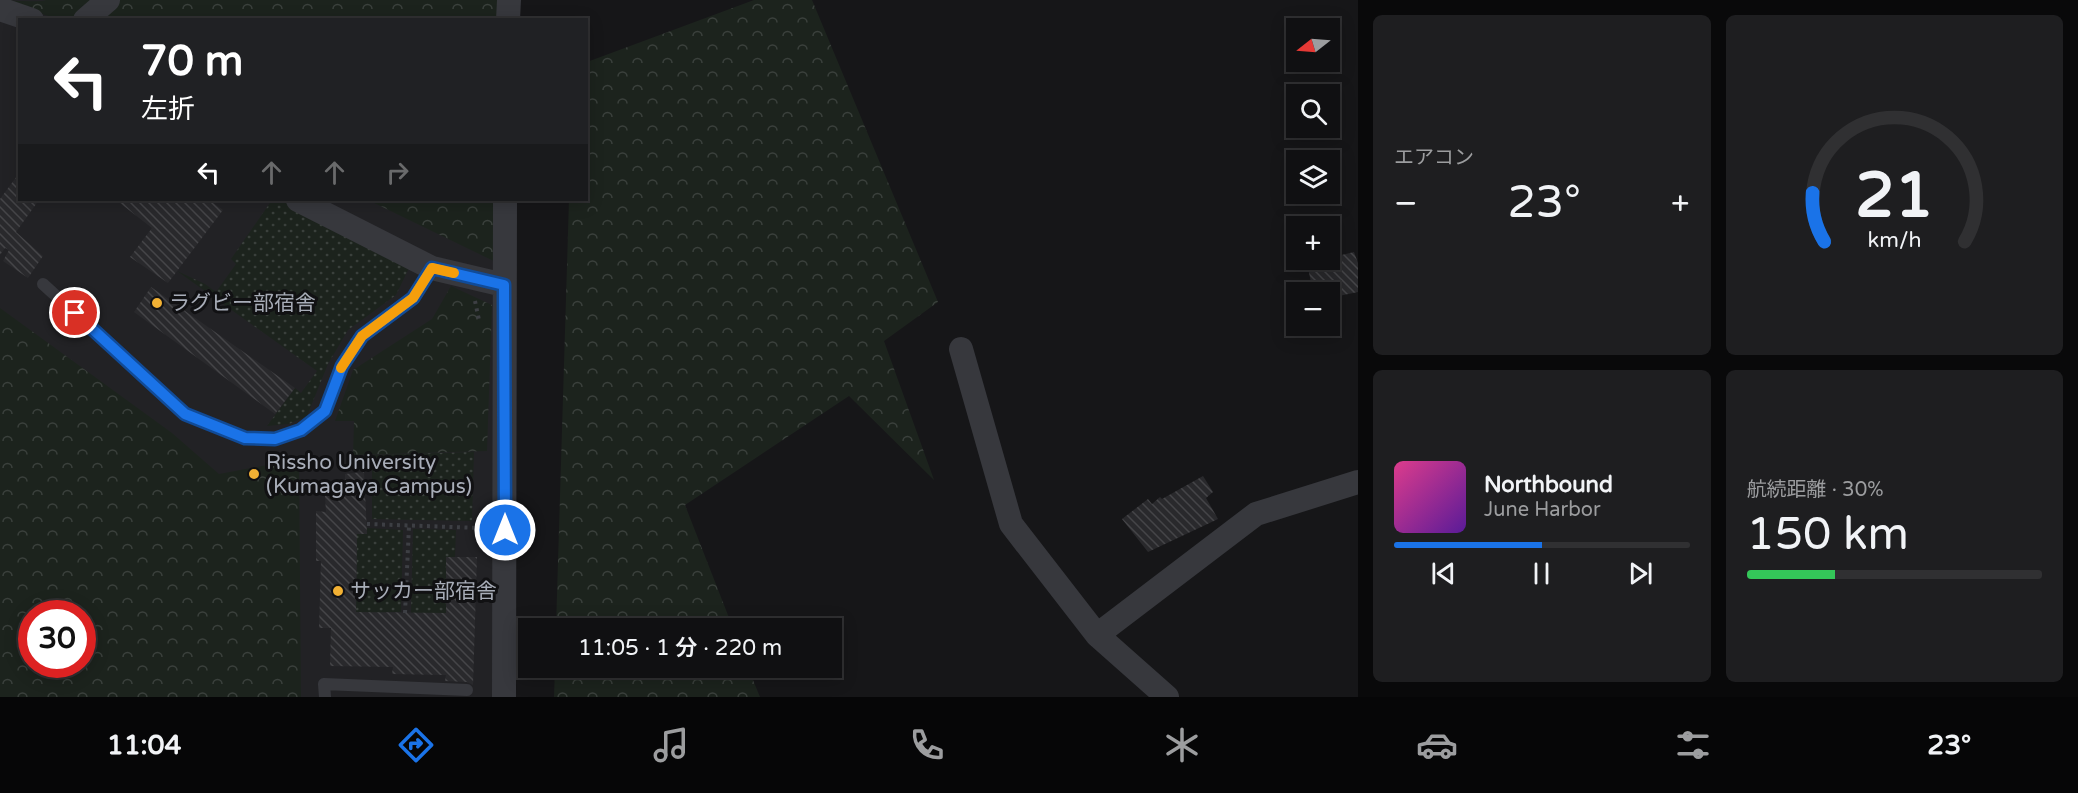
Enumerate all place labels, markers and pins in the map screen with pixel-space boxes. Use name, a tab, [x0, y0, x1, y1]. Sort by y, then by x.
pin	[49, 287, 100, 338]
place label: ラグビー部宿舎	[169, 291, 316, 316]
marker: ラグビー部宿舎	[150, 296, 164, 310]
place label: Rissho University (Kumagaya Campus)	[266, 450, 472, 499]
marker: Rissho University (Kumagaya Campus)	[247, 467, 261, 481]
place label: サッカー部宿舎	[350, 579, 497, 604]
marker: サッカー部宿舎	[331, 584, 345, 598]

